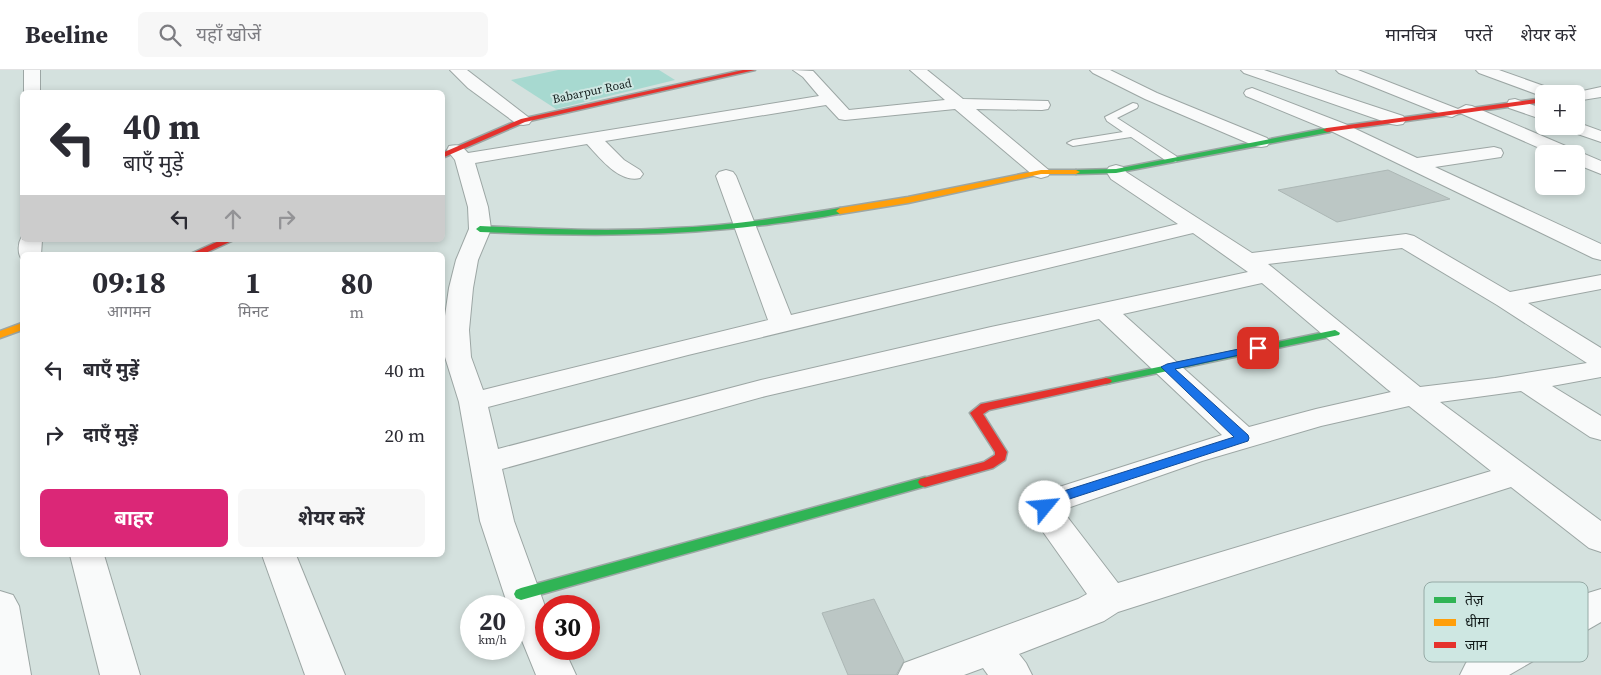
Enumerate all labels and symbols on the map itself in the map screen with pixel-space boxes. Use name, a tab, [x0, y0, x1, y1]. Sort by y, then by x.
street label: Babarpur Road	[551, 75, 633, 107]
pin	[1237, 327, 1279, 369]
position arrow	[1018, 480, 1070, 532]
legend	[1424, 582, 1588, 662]
text: तेज़	[1465, 590, 1484, 610]
speed limit sign: 30	[535, 595, 600, 660]
text: धीमा	[1465, 612, 1490, 632]
text: जाम	[1465, 635, 1488, 655]

